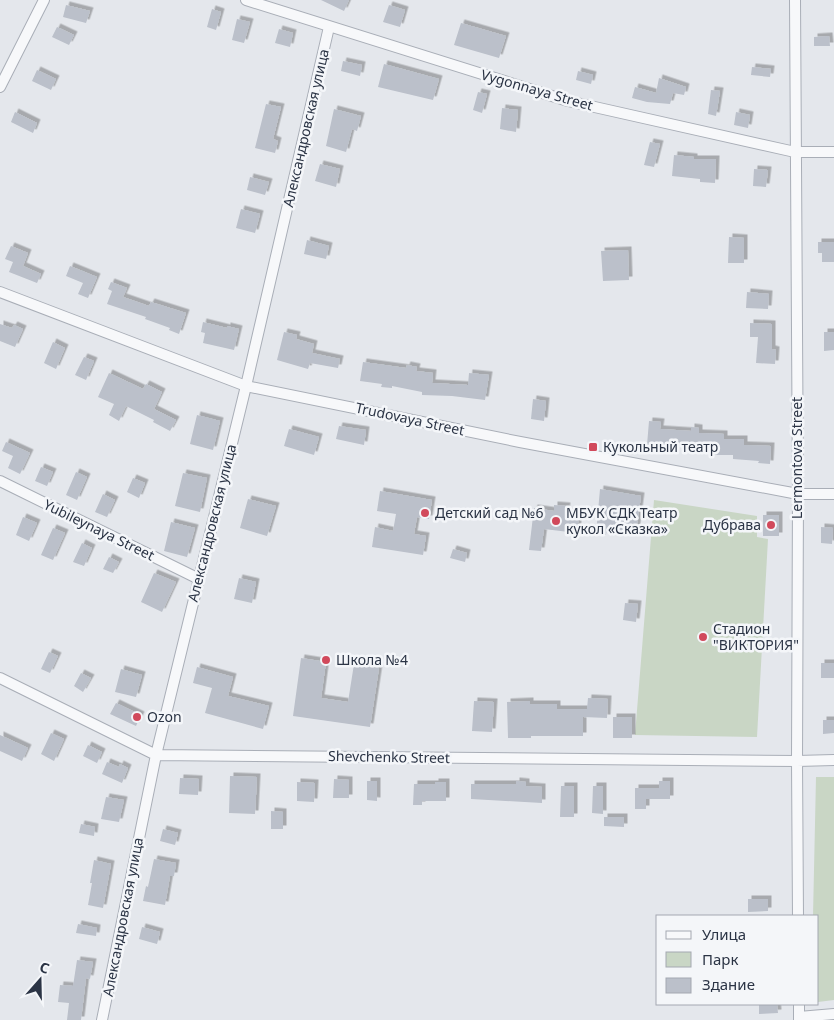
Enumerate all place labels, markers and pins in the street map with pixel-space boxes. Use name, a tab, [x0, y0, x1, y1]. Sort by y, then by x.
place label: Кукольный театр	[603, 437, 718, 456]
marker: Кукольный театр	[587, 441, 599, 453]
place label: Детский сад №6	[435, 503, 544, 522]
place label: МБУК СДК Театр кукол «Сказка»	[566, 503, 677, 538]
marker: Детский сад №6	[419, 507, 431, 519]
marker: МБУК СДК Театр кукол «Сказка»	[550, 515, 562, 527]
place label: Дубрава	[703, 515, 761, 534]
marker: Дубрава	[765, 519, 777, 531]
place label: Стадион "ВИКТОРИЯ"	[713, 619, 799, 654]
marker: Стадион "ВИКТОРИЯ"	[697, 631, 709, 643]
place label: Школа №4	[336, 650, 408, 669]
marker: Школа №4	[320, 654, 332, 666]
place label: Ozon	[147, 707, 182, 726]
marker: Ozon	[131, 711, 143, 723]

